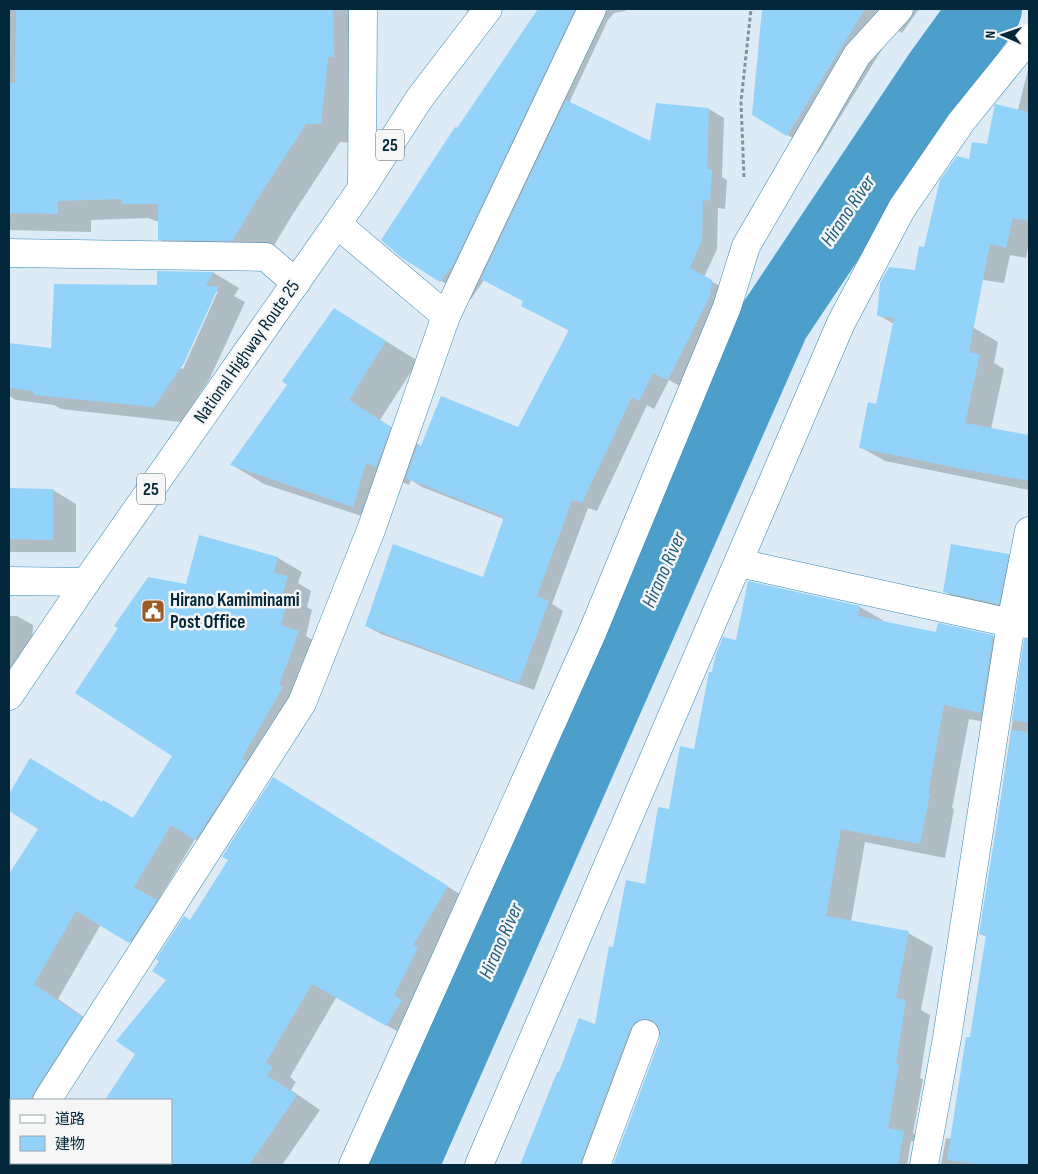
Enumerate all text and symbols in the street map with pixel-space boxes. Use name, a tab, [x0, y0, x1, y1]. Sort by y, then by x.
north arrow	[978, 10, 1028, 60]
text: N	[982, 31, 999, 39]
road number: 25	[376, 130, 404, 160]
water label: Hirano River	[816, 170, 881, 251]
street label: National Highway Route 25	[189, 276, 305, 428]
road number: 25	[137, 474, 165, 504]
water label: Hirano River	[637, 527, 692, 611]
place label: Hirano Kamiminami Post Office	[170, 589, 300, 634]
public building icon: Hirano Kamiminami Post Office	[140, 598, 166, 624]
water label: Hirano River	[474, 898, 529, 982]
legend	[10, 1099, 172, 1164]
text: 道路	[55, 1110, 85, 1129]
text: 建物	[55, 1135, 85, 1154]

